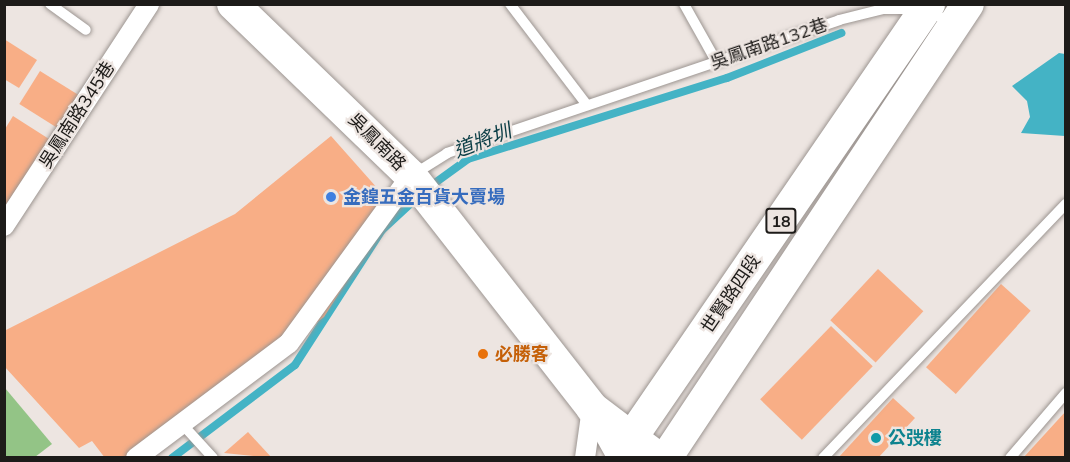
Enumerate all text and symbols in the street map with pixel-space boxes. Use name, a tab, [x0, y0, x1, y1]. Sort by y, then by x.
street label: 吳鳳南路132巷	[708, 14, 830, 74]
street label: 吳鳳南路345巷	[35, 58, 119, 172]
street label: 吳鳳南路	[344, 109, 410, 175]
water label: 道將圳	[450, 118, 514, 162]
place label: 金鍠五金百貨大賣場	[343, 186, 505, 208]
marker: 金鍠五金百貨大賣場	[324, 190, 338, 204]
road number: 18	[764, 208, 798, 234]
street label: 世賢路四段	[697, 251, 765, 337]
place label: 必勝客	[495, 343, 549, 365]
marker: 必勝客	[476, 347, 490, 361]
place label: 公弢樓	[888, 427, 942, 449]
marker: 公弢樓	[869, 431, 883, 445]

